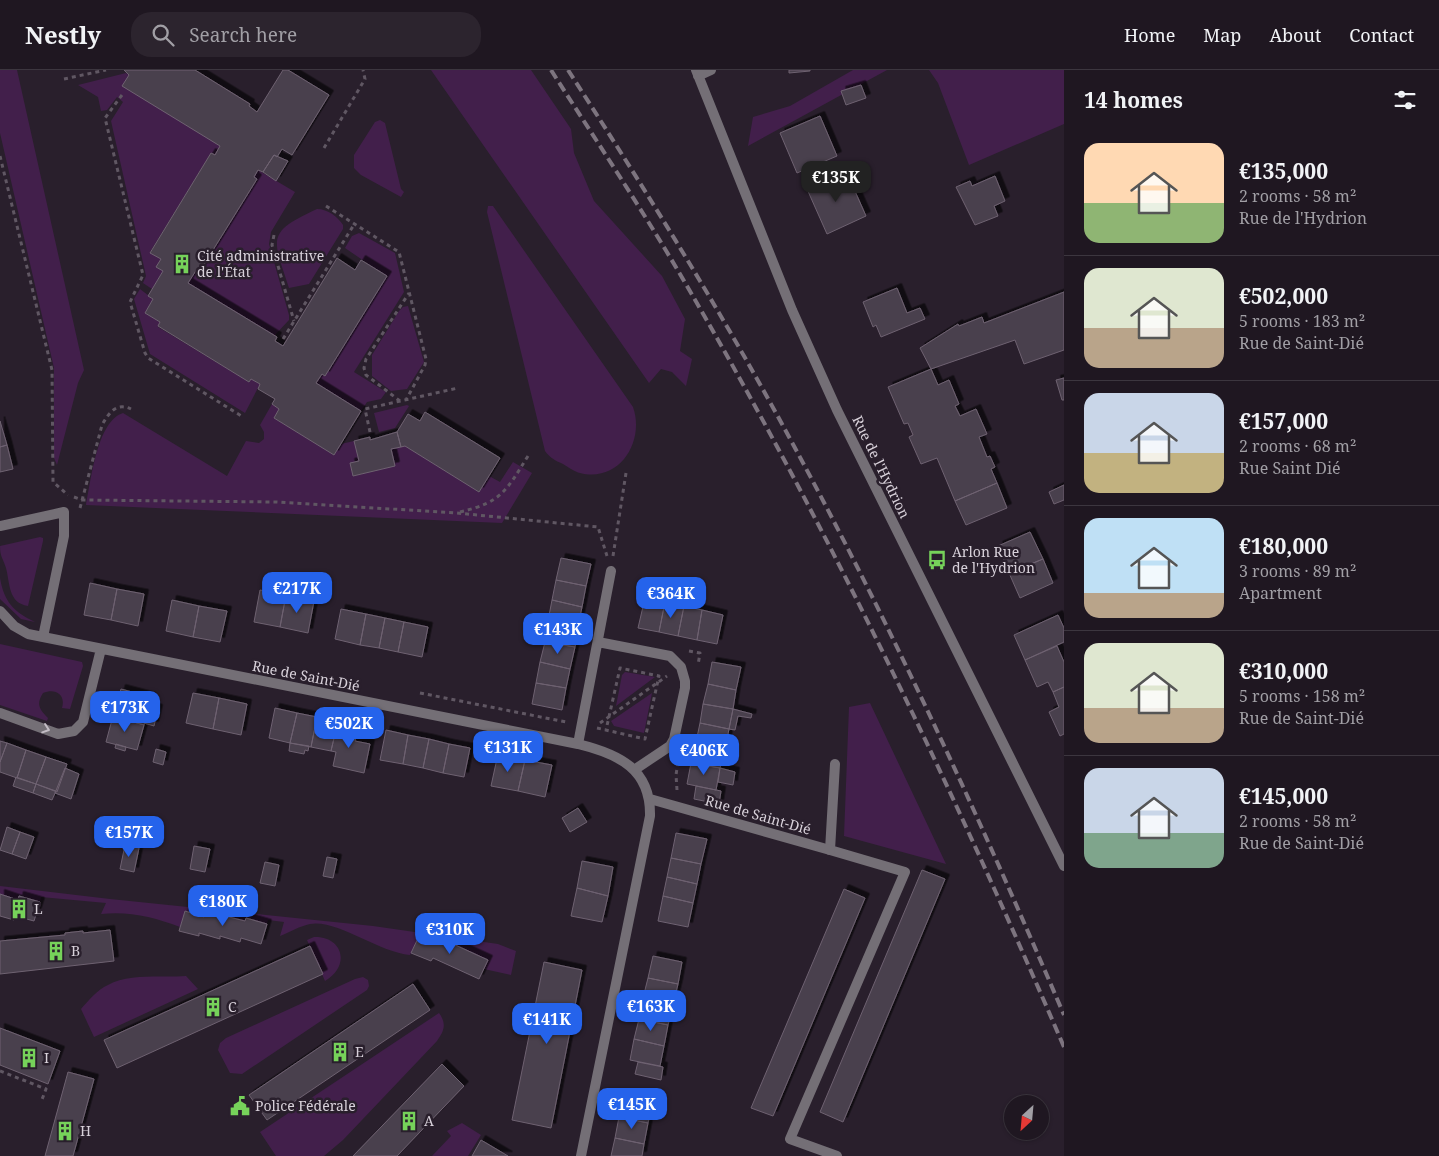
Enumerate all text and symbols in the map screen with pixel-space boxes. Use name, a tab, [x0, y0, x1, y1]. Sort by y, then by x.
search box	[131, 12, 481, 57]
text: Nestly	[25, 18, 101, 51]
icon: search	[149, 21, 177, 49]
text: Search here	[189, 22, 297, 48]
text: Home	[1124, 23, 1175, 47]
text: Map	[1203, 23, 1241, 47]
text: About	[1269, 23, 1321, 47]
text: Contact	[1349, 23, 1414, 47]
text: 14 homes	[1084, 86, 1183, 114]
icon: filters	[1391, 86, 1419, 114]
text: €135,000	[1239, 157, 1328, 185]
pin: €135K	[801, 160, 871, 203]
icon: home	[1124, 163, 1184, 223]
text: €135K	[812, 166, 860, 188]
text: 2 rooms · 58 m²	[1239, 185, 1356, 207]
text: Rue de l'Hydrion	[1239, 207, 1367, 229]
place label: Cité administrative de l'État	[197, 246, 324, 281]
building icon: Cité administrative de l'État	[171, 253, 193, 275]
text: €502,000	[1239, 282, 1328, 310]
icon: home	[1124, 288, 1184, 348]
text: 5 rooms · 183 m²	[1239, 310, 1365, 332]
text: Rue de Saint-Dié	[1239, 332, 1364, 354]
text: €157,000	[1239, 407, 1328, 435]
street label: Rue de l'Hydrion	[848, 412, 915, 521]
icon: home	[1124, 413, 1184, 473]
text: 2 rooms · 68 m²	[1239, 435, 1356, 457]
text: Rue Saint Dié	[1239, 457, 1341, 479]
text: €180,000	[1239, 532, 1328, 560]
icon: home	[1124, 538, 1184, 598]
place label: Arlon Rue de l'Hydrion	[952, 542, 1035, 577]
bus stop icon: Arlon Rue de l'Hydrion	[926, 549, 948, 571]
text: 3 rooms · 89 m²	[1239, 560, 1356, 582]
pin: €217K	[262, 572, 332, 614]
pin: €364K	[636, 576, 706, 619]
text: €217K	[273, 577, 321, 599]
text: €364K	[647, 582, 695, 604]
text: Apartment	[1239, 582, 1322, 604]
pin: €143K	[523, 612, 593, 655]
text: €143K	[534, 618, 582, 640]
street label: Rue de Saint-Dié	[251, 656, 362, 695]
text: €310,000	[1239, 657, 1328, 685]
icon: home	[1124, 663, 1184, 723]
text: 5 rooms · 158 m²	[1239, 685, 1365, 707]
pin: €173K	[90, 690, 160, 733]
text: €173K	[101, 696, 149, 718]
pin: €502K	[314, 706, 384, 749]
text: Rue de Saint-Dié	[1239, 707, 1364, 729]
text: €502K	[325, 712, 373, 734]
one-way arrow	[41, 723, 50, 733]
pin: €131K	[473, 730, 543, 773]
pin: €406K	[669, 734, 739, 776]
text: €131K	[484, 736, 532, 758]
text: €406K	[680, 739, 728, 761]
text: €145,000	[1239, 782, 1328, 810]
icon: home	[1124, 788, 1184, 848]
street label: Rue de Saint-Dié	[703, 790, 813, 839]
text: 2 rooms · 58 m²	[1239, 810, 1356, 832]
pin: €157K	[94, 816, 164, 858]
text: €157K	[105, 821, 153, 843]
text: Rue de Saint-Dié	[1239, 832, 1364, 854]
pin: €180K	[188, 884, 258, 927]
text: €180K	[199, 890, 247, 912]
building icon: L	[8, 898, 30, 920]
place label: L	[34, 899, 43, 918]
pin: €310K	[415, 912, 485, 955]
text: €310K	[426, 918, 474, 940]
building icon: B	[45, 940, 67, 962]
place label: B	[71, 941, 80, 960]
pin: €163K	[616, 990, 686, 1032]
text: €163K	[627, 995, 675, 1017]
building icon: C	[202, 996, 224, 1018]
place label: C	[228, 997, 237, 1016]
pin: €141K	[512, 1002, 582, 1045]
text: €141K	[523, 1008, 571, 1030]
building icon: E	[329, 1041, 351, 1063]
place label: E	[355, 1042, 364, 1061]
building icon: I	[18, 1047, 40, 1069]
place label: I	[44, 1048, 49, 1067]
pin: €145K	[597, 1088, 667, 1130]
text: €145K	[608, 1093, 656, 1115]
public building icon: Police Fédérale	[229, 1095, 251, 1117]
north arrow	[1004, 1095, 1049, 1140]
map controls	[1004, 1095, 1049, 1140]
place label: Police Fédérale	[255, 1096, 356, 1115]
building icon: A	[398, 1110, 420, 1132]
place label: A	[424, 1111, 434, 1130]
building icon: H	[54, 1120, 76, 1142]
place label: H	[80, 1121, 91, 1140]

